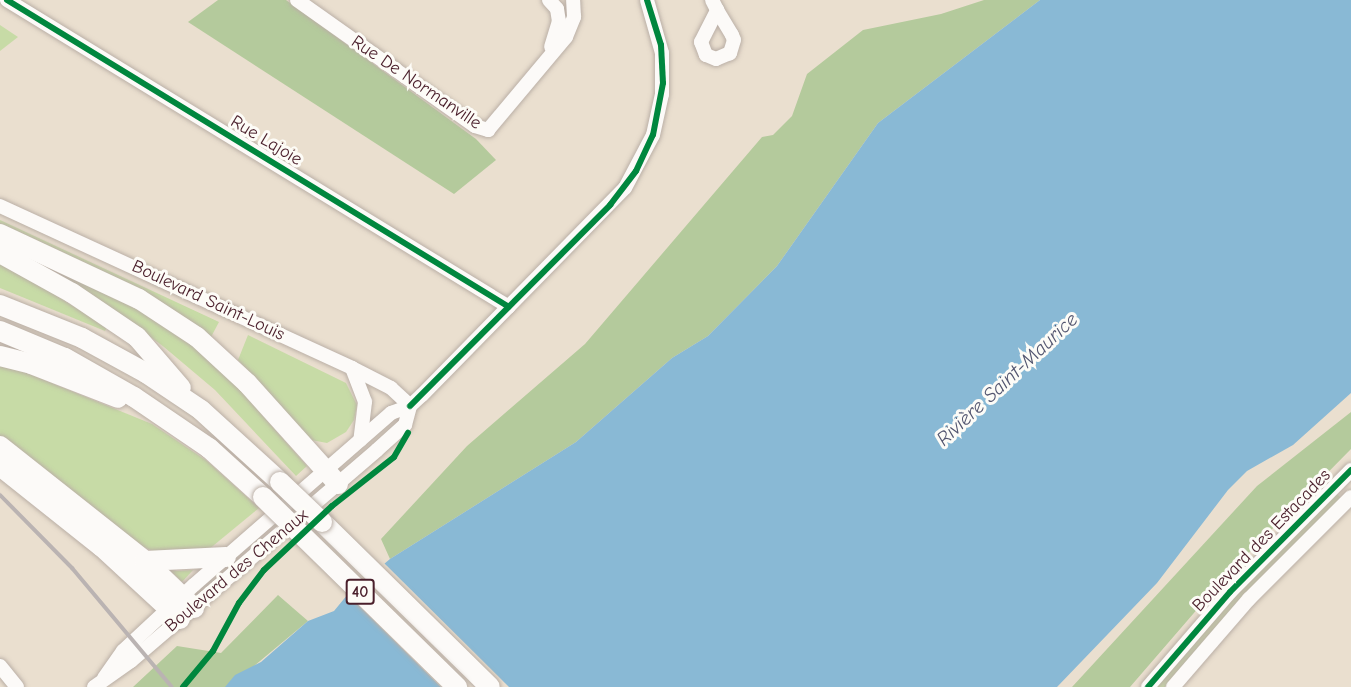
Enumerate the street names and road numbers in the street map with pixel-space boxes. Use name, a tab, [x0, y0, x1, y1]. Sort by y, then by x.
street label: Rue De Normanville	[347, 31, 485, 135]
street label: Rue Lajoie	[226, 111, 306, 171]
street label: Boulevard Saint-Louis	[128, 256, 288, 346]
street label: Boulevard des Estacades	[1188, 465, 1336, 617]
street label: Boulevard des Chenaux	[161, 505, 313, 637]
road number: 40	[345, 579, 375, 605]

